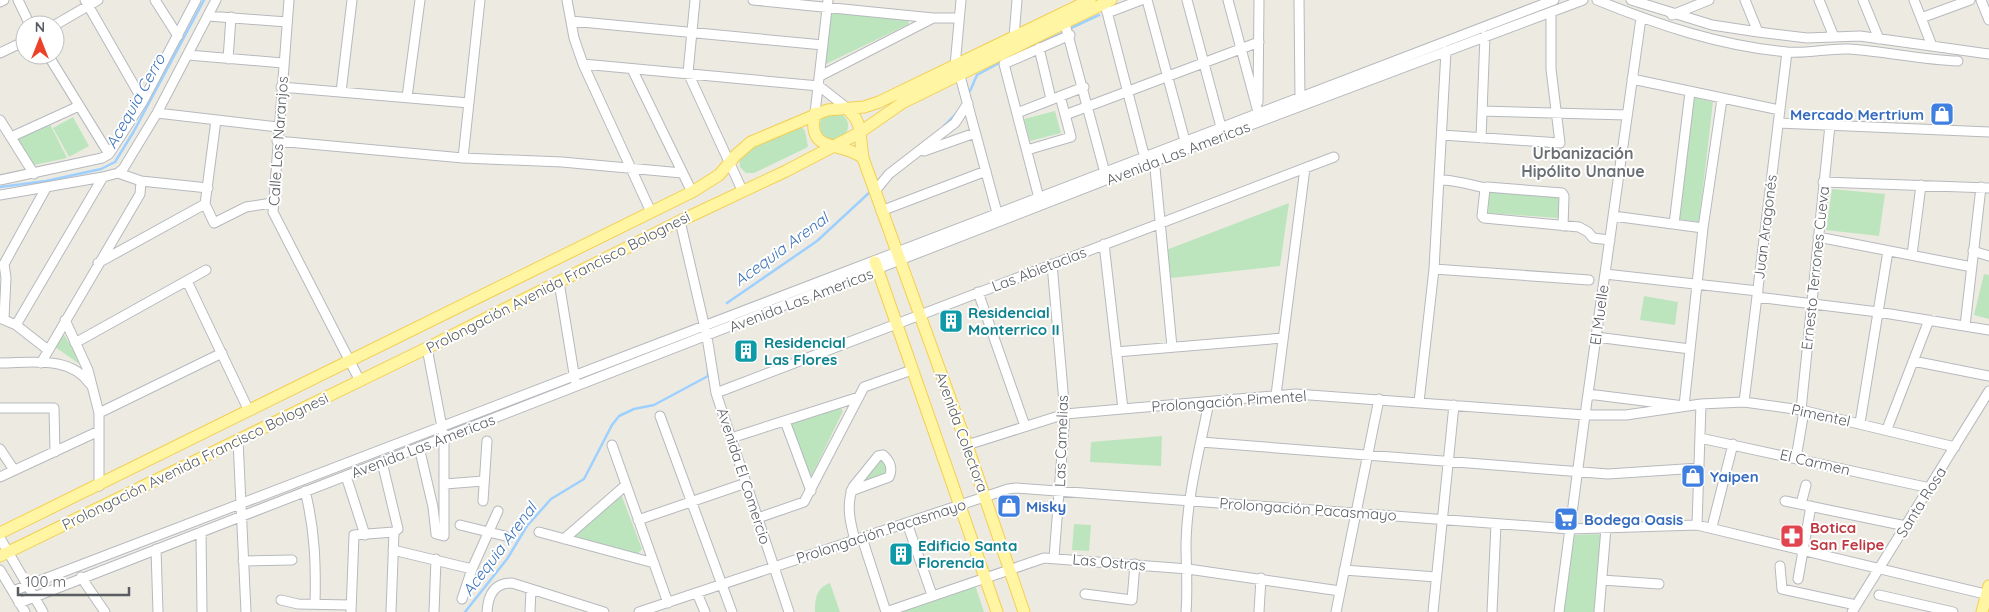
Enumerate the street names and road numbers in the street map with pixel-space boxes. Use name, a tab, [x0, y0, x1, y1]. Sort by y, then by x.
street label: Calle Los Naranjos	[264, 76, 292, 206]
street label: Avenida Las Americas	[1103, 117, 1253, 189]
street label: Juan Aragonés	[1749, 173, 1781, 281]
street label: Ernesto Terrones Cueva	[1797, 185, 1833, 351]
street label: Prolongación Avenida Francisco Bolognesi	[423, 207, 693, 357]
street label: Las Abietacias	[989, 242, 1089, 296]
street label: Avenida Las Americas	[726, 264, 876, 336]
street label: El Muelle	[1585, 284, 1613, 346]
street label: Avenida Colectora	[931, 369, 993, 495]
street label: Prolongación Pimentel	[1151, 386, 1307, 416]
street label: Prolongación Avenida Francisco Bolognesi	[59, 388, 331, 534]
street label: Las Camelias	[1050, 395, 1072, 487]
street label: Pimentel	[1790, 399, 1852, 431]
street label: Avenida El Comercio	[713, 405, 775, 547]
street label: Avenida Las Americas	[348, 410, 498, 482]
street label: El Carmen	[1778, 445, 1852, 479]
street label: Santa Rosa	[1892, 463, 1950, 541]
street label: Prolongación Pacasmayo	[1219, 493, 1397, 525]
street label: Prolongación Pacasmayo	[794, 494, 968, 568]
street label: Las Ostras	[1072, 549, 1146, 575]

